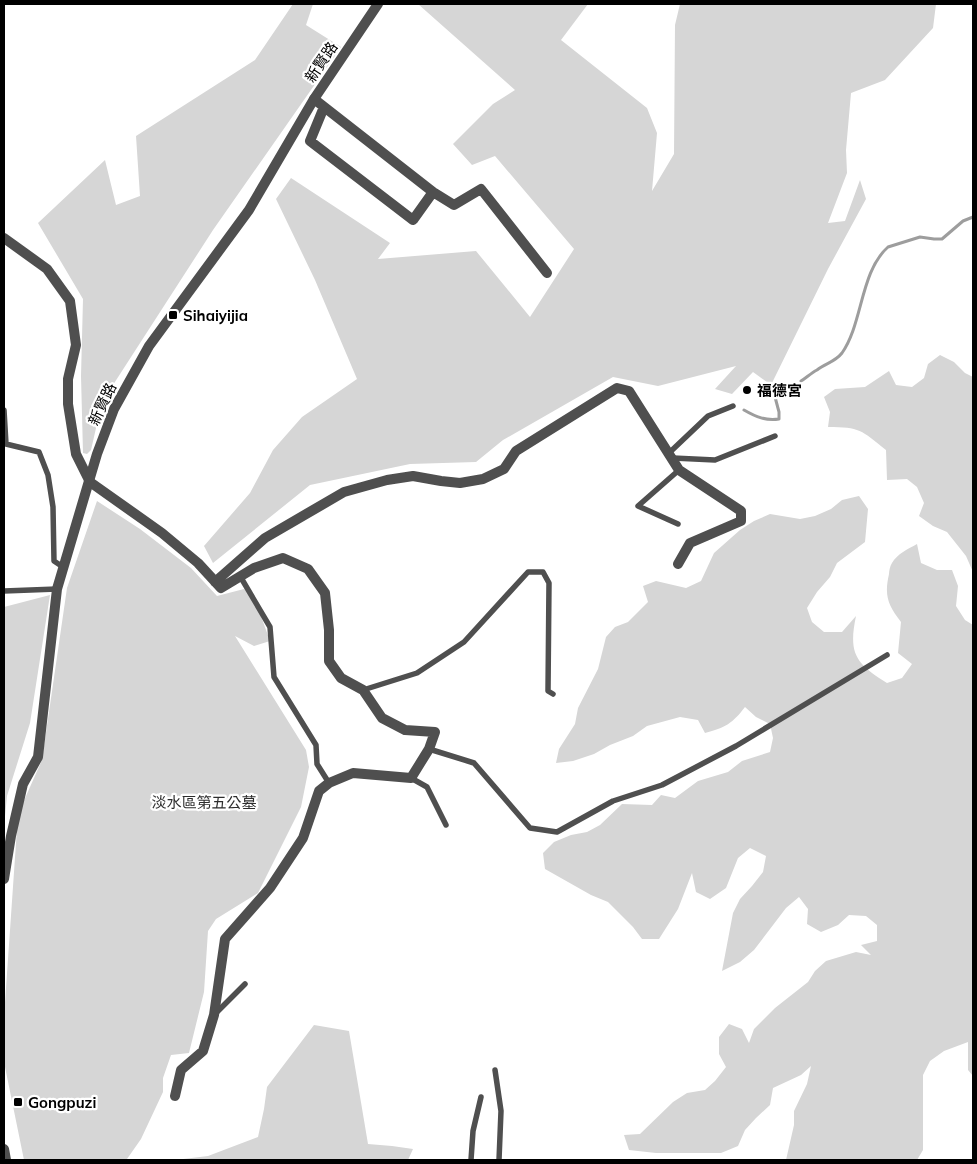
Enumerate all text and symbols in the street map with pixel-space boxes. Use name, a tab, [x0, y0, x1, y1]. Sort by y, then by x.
street label: 新賢路	[301, 38, 341, 86]
place label: Sihaiyijia	[183, 306, 248, 325]
marker: Sihaiyijia	[167, 309, 179, 321]
street label: 新賢路	[84, 380, 120, 428]
place label: 福德宮	[757, 381, 802, 400]
marker: 福德宮	[741, 384, 753, 396]
park label: 淡水區第五公墓	[151, 793, 257, 812]
place label: Gongpuzi	[28, 1093, 96, 1112]
marker: Gongpuzi	[12, 1096, 24, 1108]

